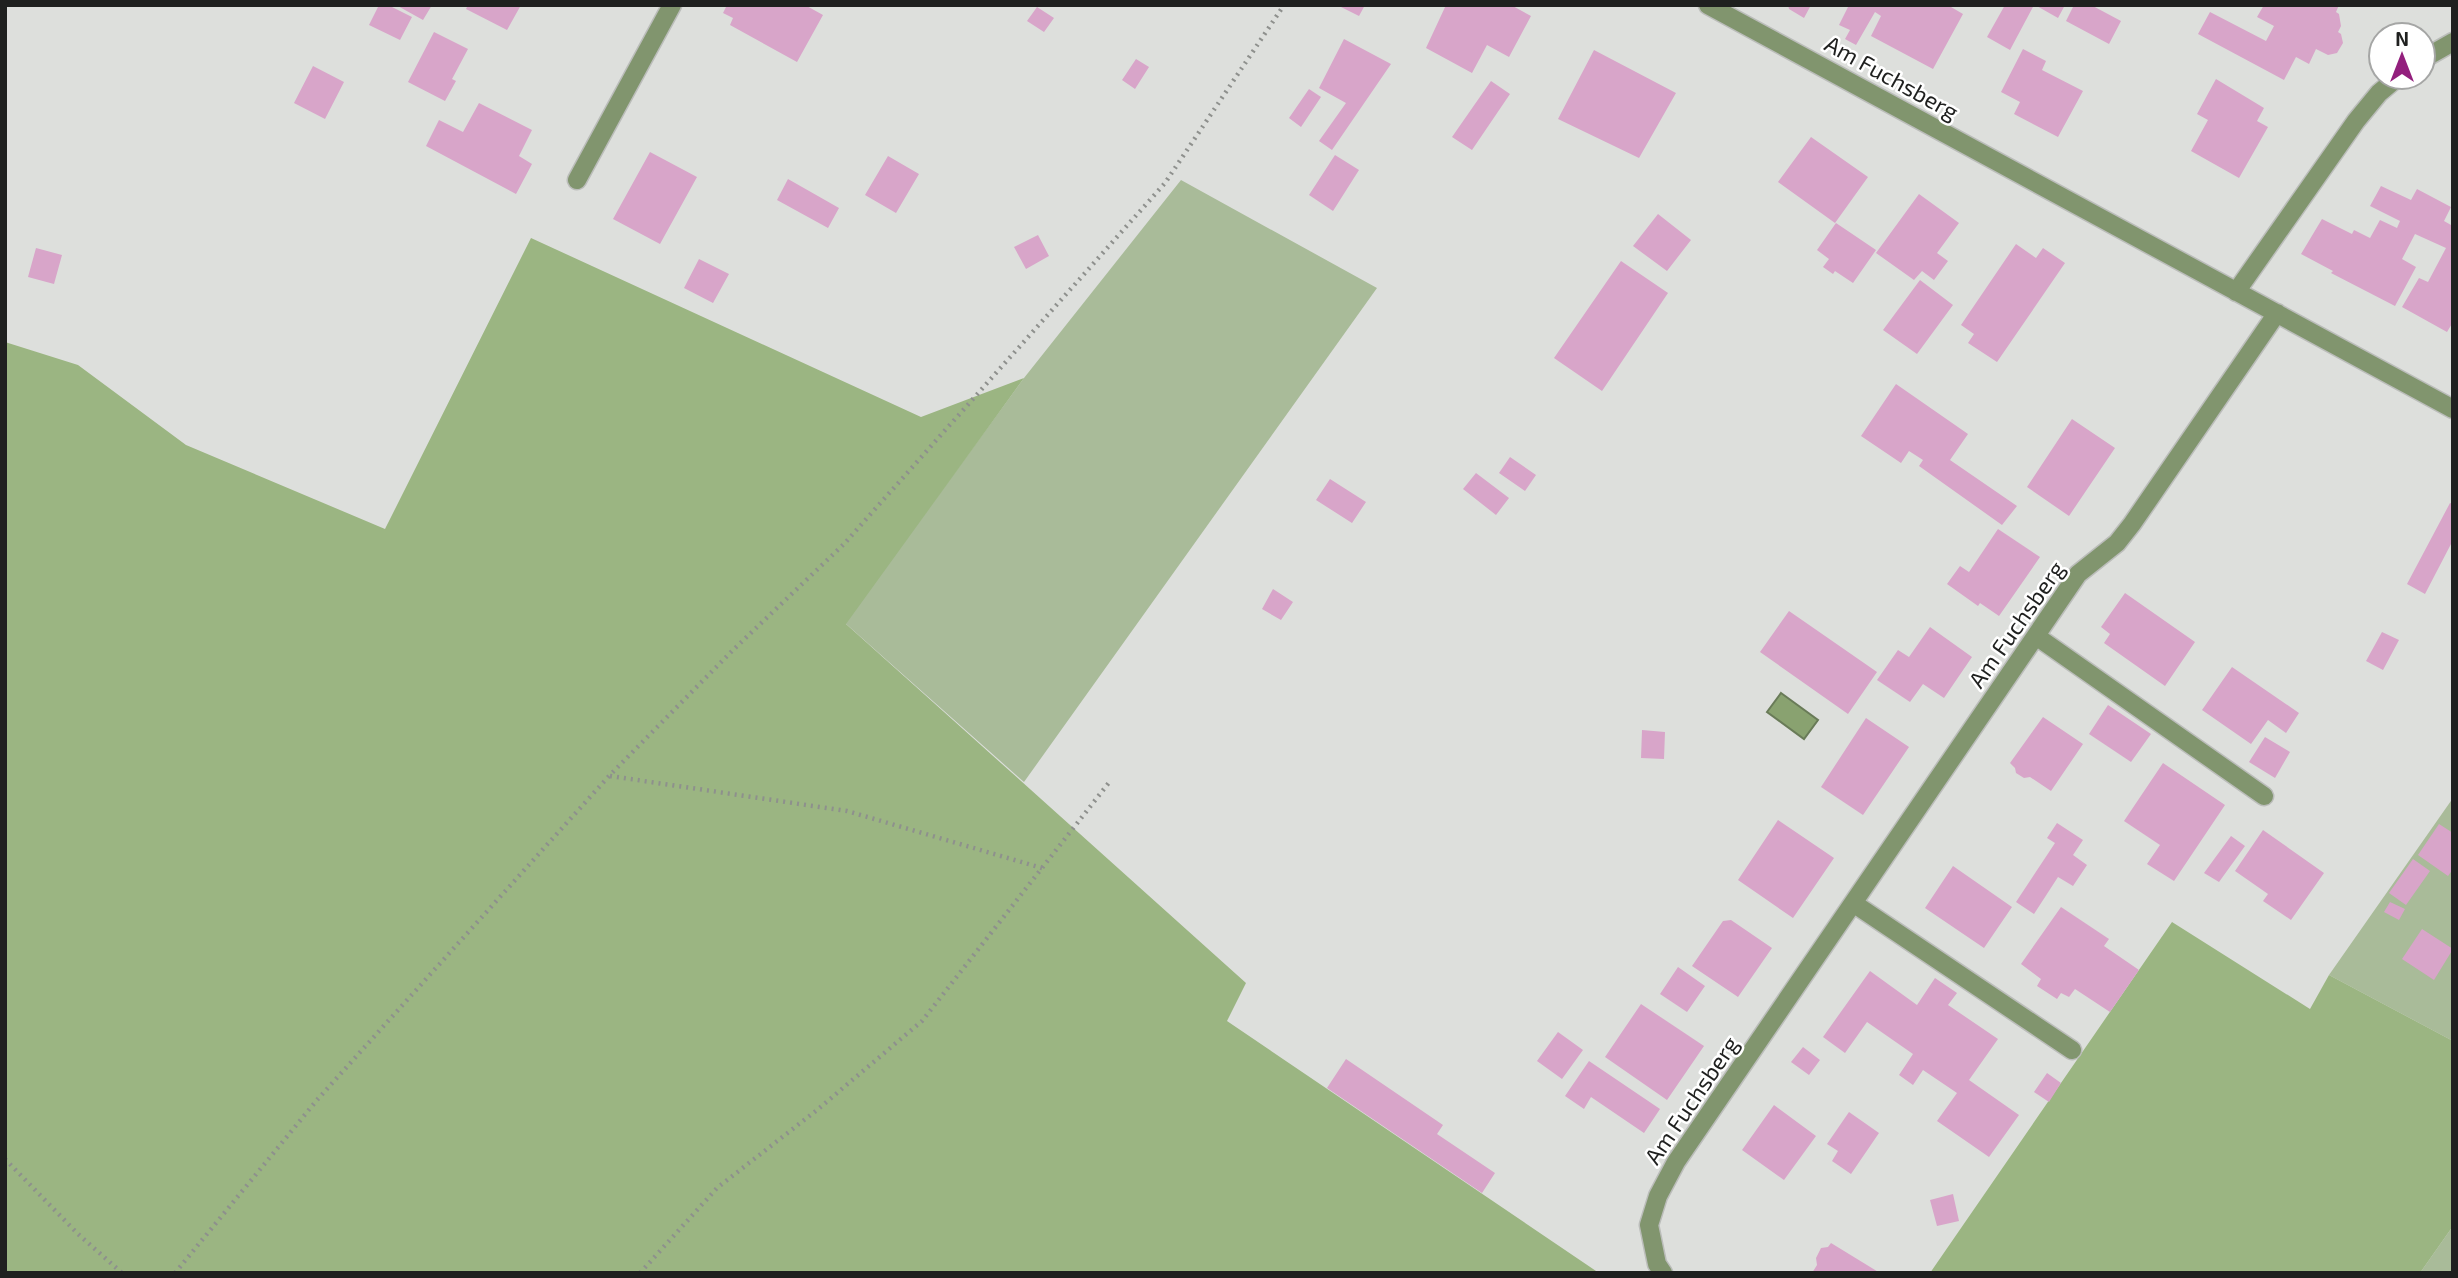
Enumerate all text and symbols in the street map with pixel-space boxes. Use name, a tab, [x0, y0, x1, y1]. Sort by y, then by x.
north arrow	[2367, 21, 2437, 91]
text: N	[2395, 27, 2409, 50]
street label: Am Fuchsberg	[1820, 29, 1964, 125]
street label: Am Fuchsberg	[1962, 555, 2070, 693]
street label: Am Fuchsberg	[1638, 1031, 1744, 1169]

